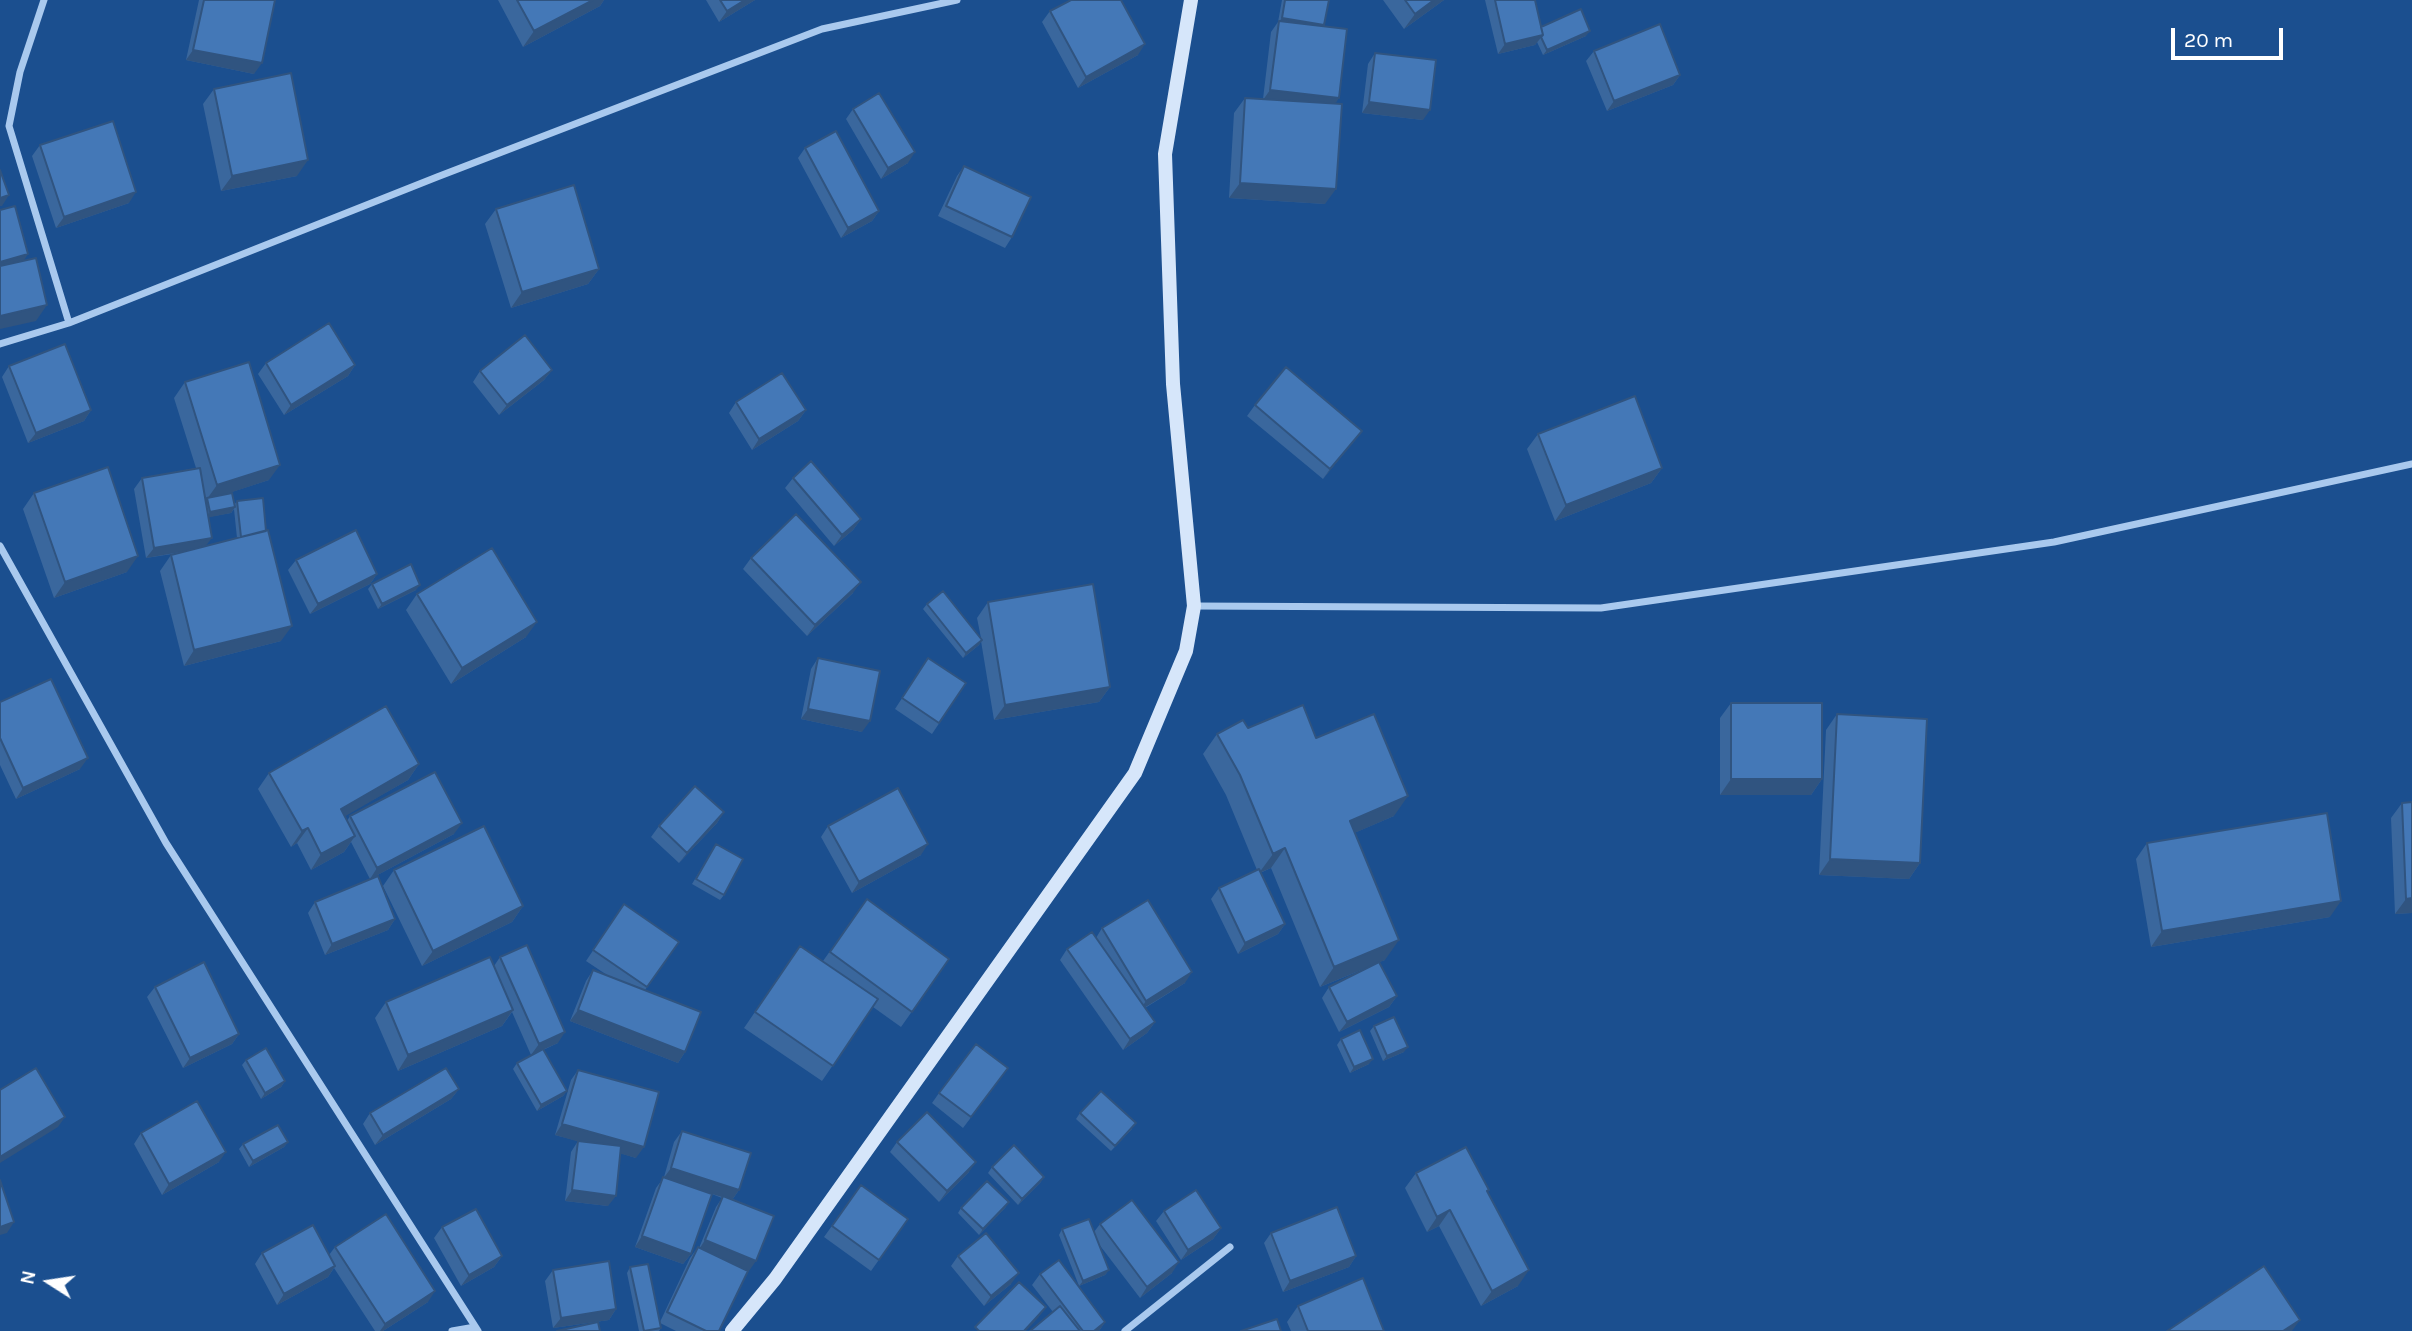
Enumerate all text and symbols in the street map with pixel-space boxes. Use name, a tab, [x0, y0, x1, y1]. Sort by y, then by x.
scale bar	[2174, 14, 2286, 58]
text: 20 m	[2184, 28, 2233, 52]
north arrow	[14, 1247, 84, 1317]
text: N	[16, 1269, 41, 1287]

